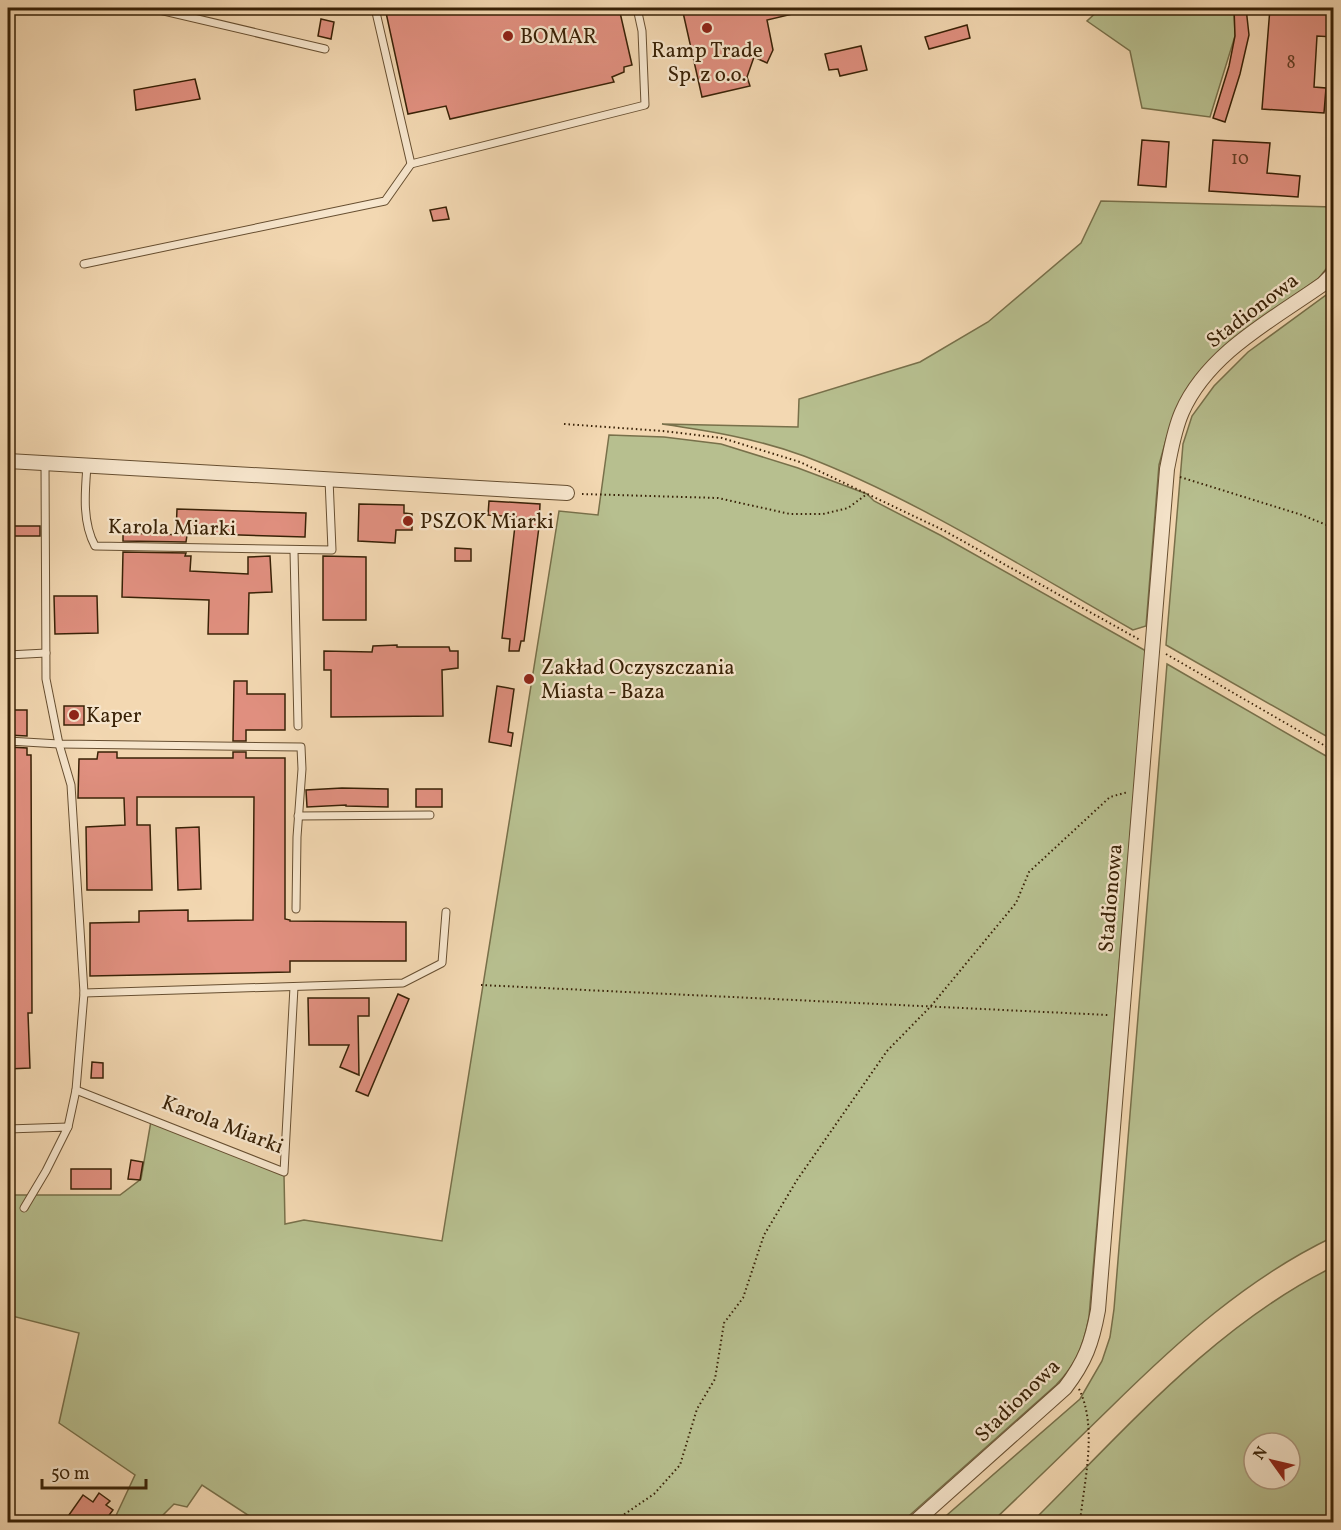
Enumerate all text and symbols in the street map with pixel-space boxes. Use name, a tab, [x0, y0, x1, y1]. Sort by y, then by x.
marker: Ramp Trade Sp. z o.o.	[700, 21, 714, 35]
place label: BOMAR	[520, 23, 597, 52]
marker: BOMAR	[501, 29, 515, 43]
place label: Ramp Trade Sp. z o.o.	[651, 37, 763, 90]
house number: 8	[1286, 51, 1296, 76]
house number: 10	[1231, 147, 1249, 172]
street label: Stadionowa	[1201, 267, 1305, 356]
place label: PSZOK Miarki	[420, 508, 554, 537]
street label: Karola Miarki	[108, 513, 236, 544]
marker: PSZOK Miarki	[401, 514, 415, 528]
place label: Zakład Oczyszczania Miasta - Baza	[541, 654, 735, 707]
marker: Zakład Oczyszczania Miasta - Baza	[522, 672, 536, 686]
place label: Kaper	[86, 702, 142, 731]
marker: Kaper	[67, 708, 81, 722]
street label: Stadionowa	[1092, 843, 1131, 954]
street label: Karola Miarki	[157, 1089, 288, 1162]
street label: Stadionowa	[969, 1353, 1067, 1449]
north arrow	[1242, 1431, 1302, 1491]
text: N	[1249, 1442, 1274, 1465]
scale bar	[42, 1452, 146, 1490]
text: 50 m	[51, 1462, 90, 1487]

